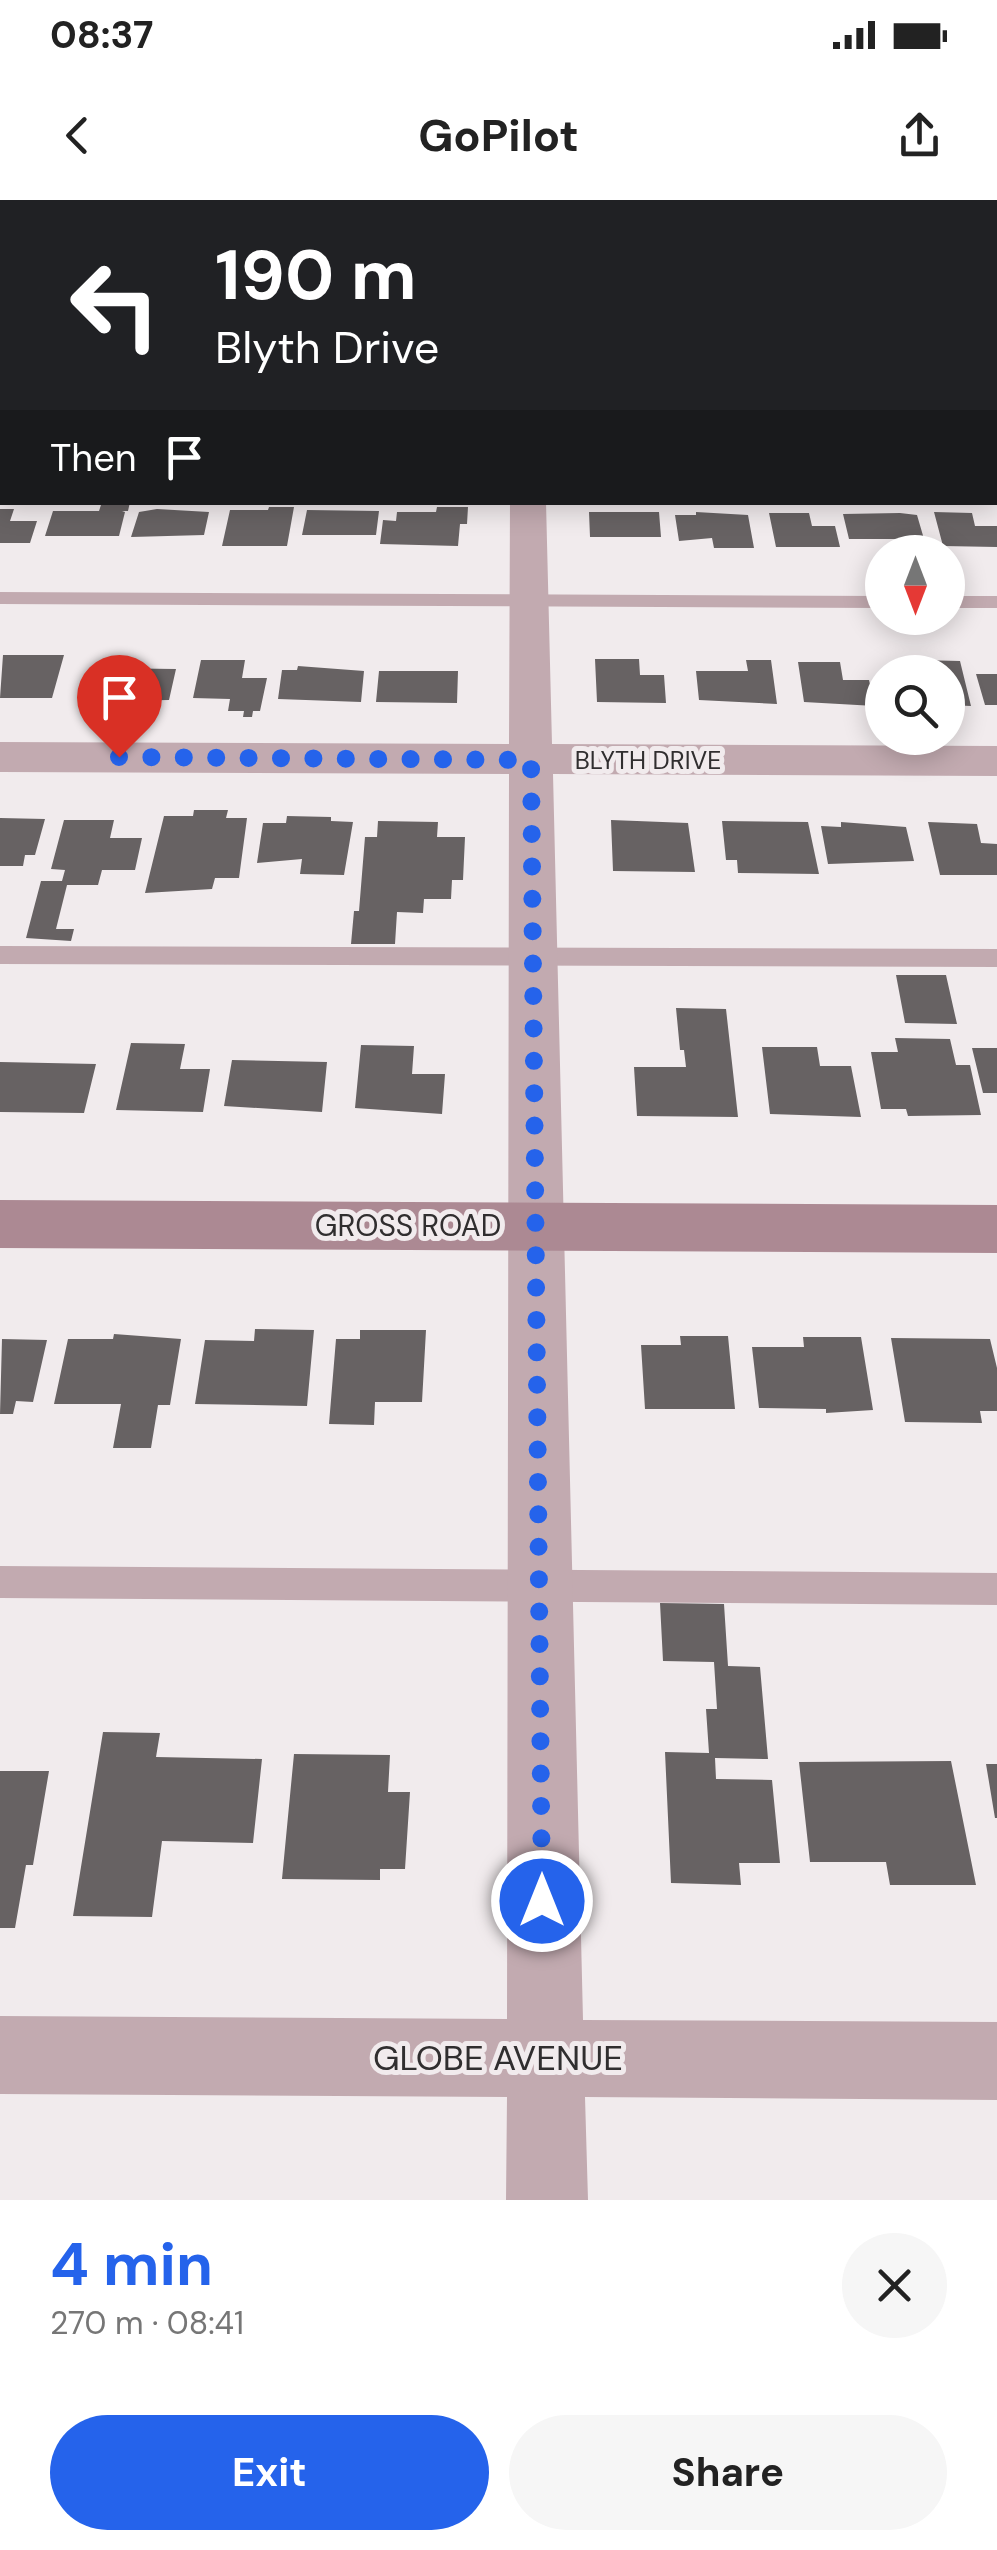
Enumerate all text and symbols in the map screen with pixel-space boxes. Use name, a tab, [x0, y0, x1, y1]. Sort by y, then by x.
text: 08:37	[50, 10, 154, 60]
text: GoPilot	[418, 106, 579, 165]
icon: back	[50, 108, 105, 163]
icon: share	[892, 108, 947, 163]
text: 190 m	[215, 230, 417, 321]
icon: left	[50, 240, 180, 370]
text: Blyth Drive	[215, 318, 439, 377]
icon: arrive	[157, 430, 212, 485]
text: Then	[50, 433, 137, 483]
north arrow	[865, 535, 965, 635]
map controls	[865, 535, 965, 755]
pin	[77, 655, 162, 758]
button: search	[865, 655, 965, 755]
icon: arrive	[92, 670, 147, 725]
street label: BLYTH DRIVE	[575, 744, 721, 777]
street label: GROSS ROAD	[315, 1206, 501, 1245]
position arrow	[490, 1849, 594, 1953]
street label: GLOBE AVENUE	[373, 2035, 623, 2081]
text: 4 min	[50, 2225, 213, 2304]
button: close	[842, 2233, 947, 2338]
text: 270 m · 08:41	[50, 2302, 244, 2344]
button: Exit	[50, 2415, 489, 2530]
button: Share	[509, 2415, 947, 2530]

